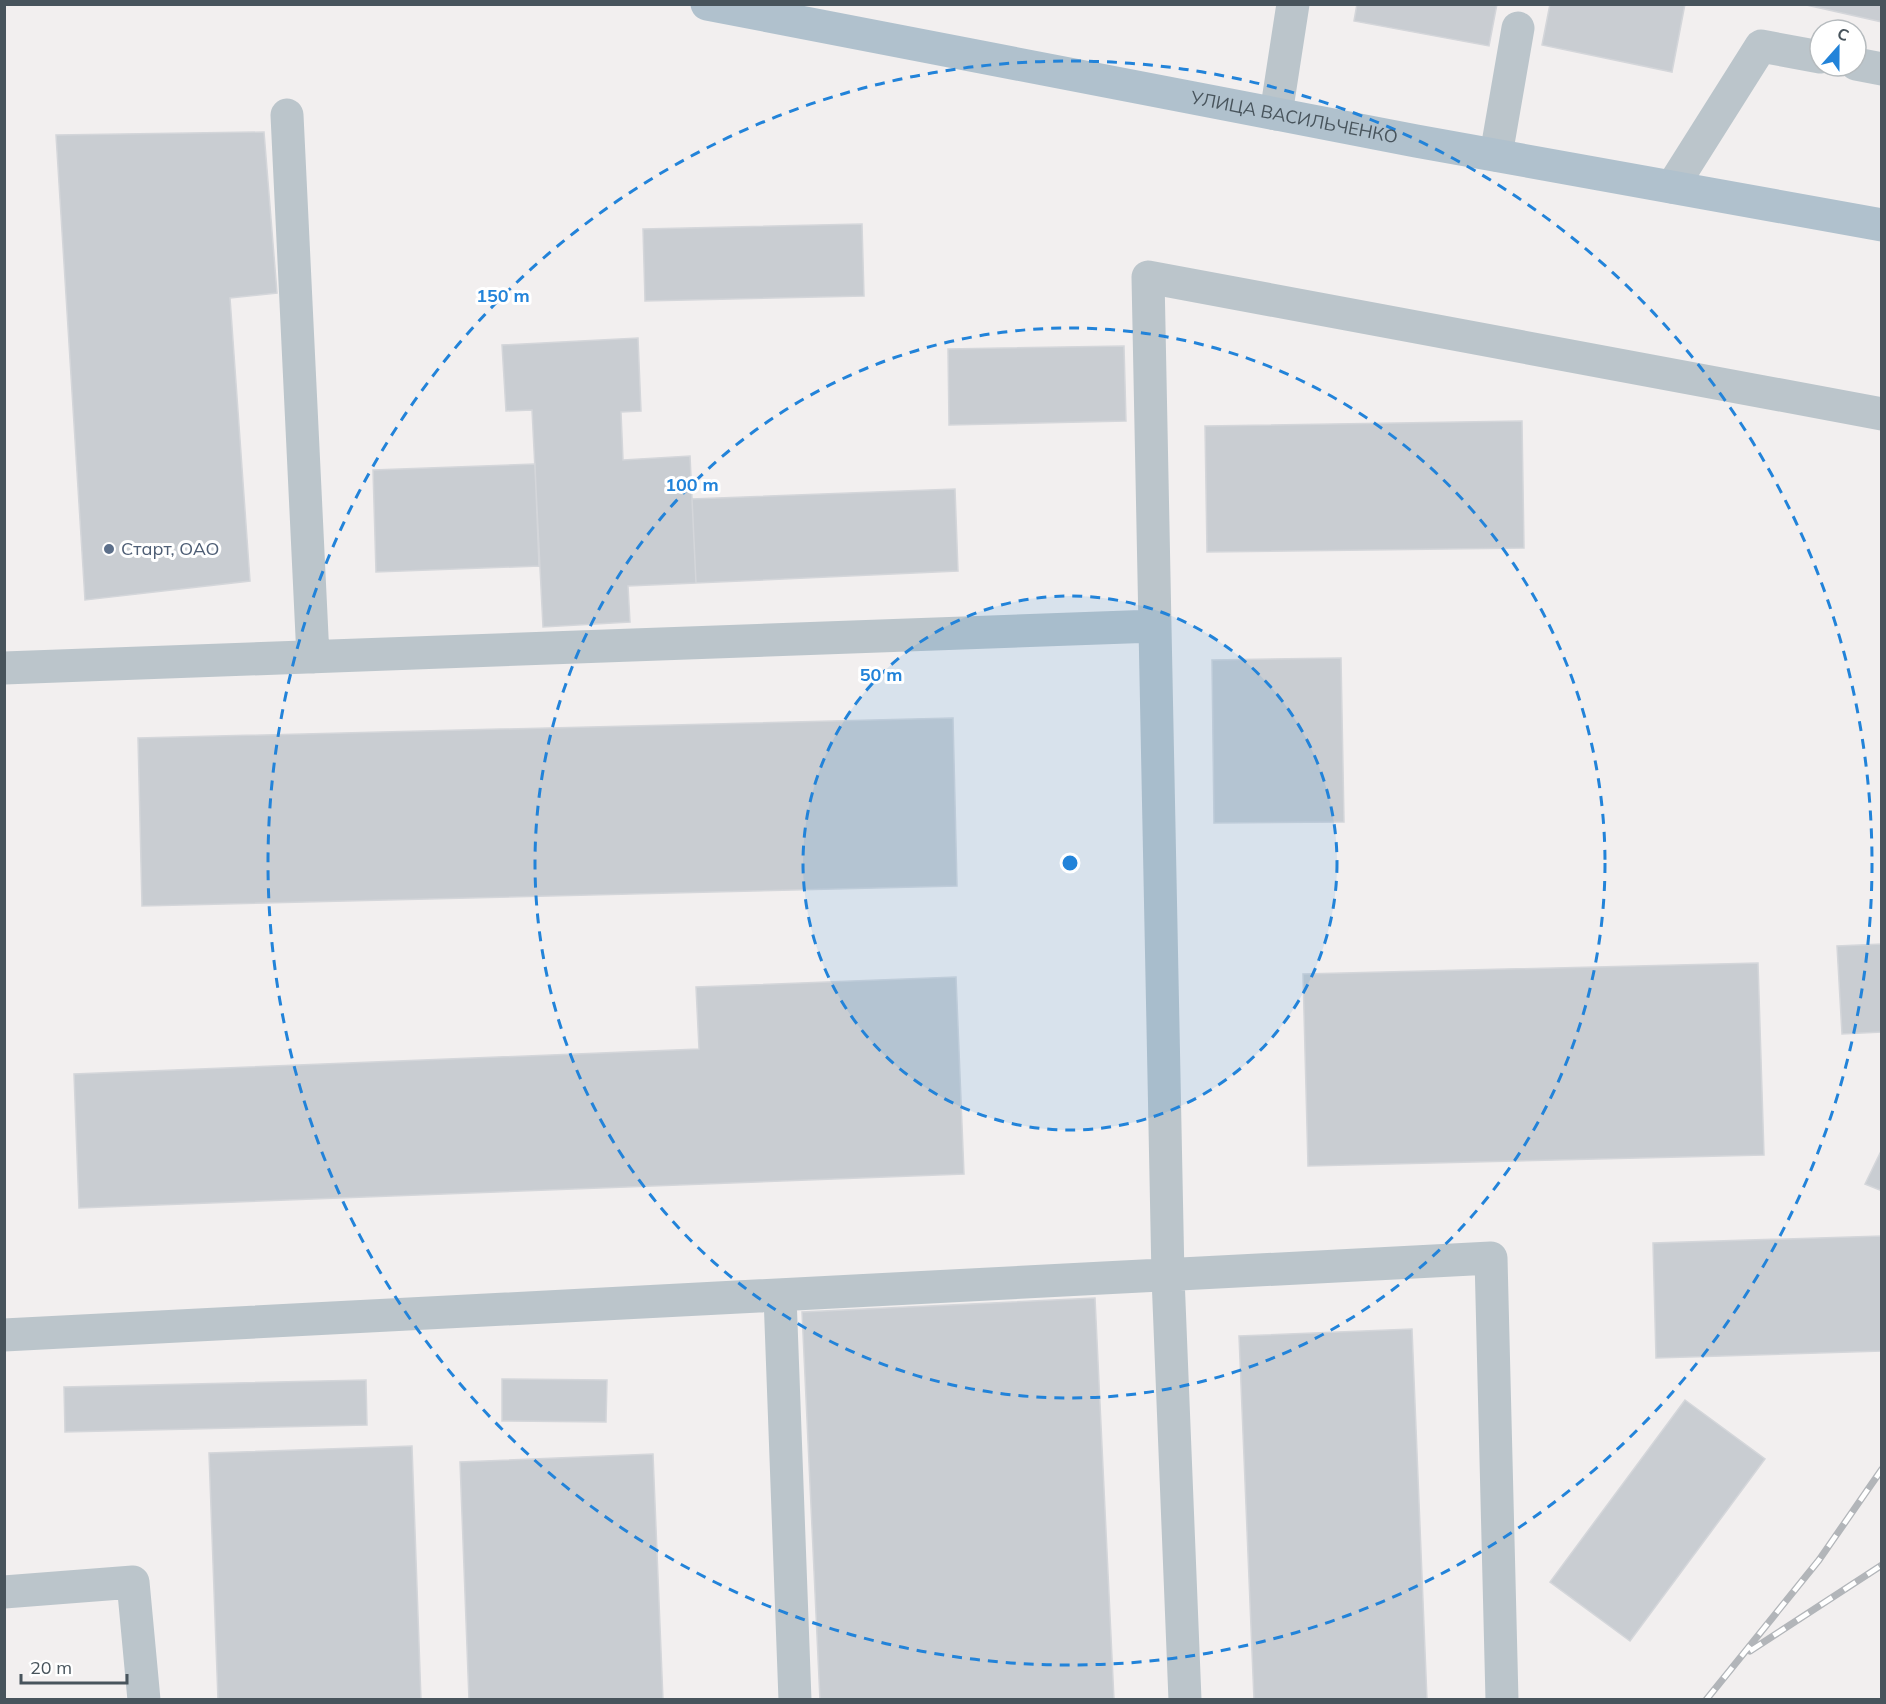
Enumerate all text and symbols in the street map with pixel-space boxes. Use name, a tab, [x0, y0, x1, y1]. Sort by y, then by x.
north arrow	[1808, 18, 1868, 78]
text: С	[1835, 23, 1852, 45]
street label: УЛИЦА ВАСИЛЬЧЕНКО	[1188, 86, 1400, 148]
text: 150 m	[476, 284, 530, 307]
text: 100 m	[665, 473, 719, 496]
place label: Старт, ОАО	[121, 537, 220, 560]
marker: Старт, ОАО	[102, 542, 116, 556]
text: 50 m	[860, 663, 902, 686]
centre of rings	[1060, 853, 1080, 873]
scale bar	[21, 1647, 128, 1685]
text: 20 m	[30, 1656, 72, 1679]

